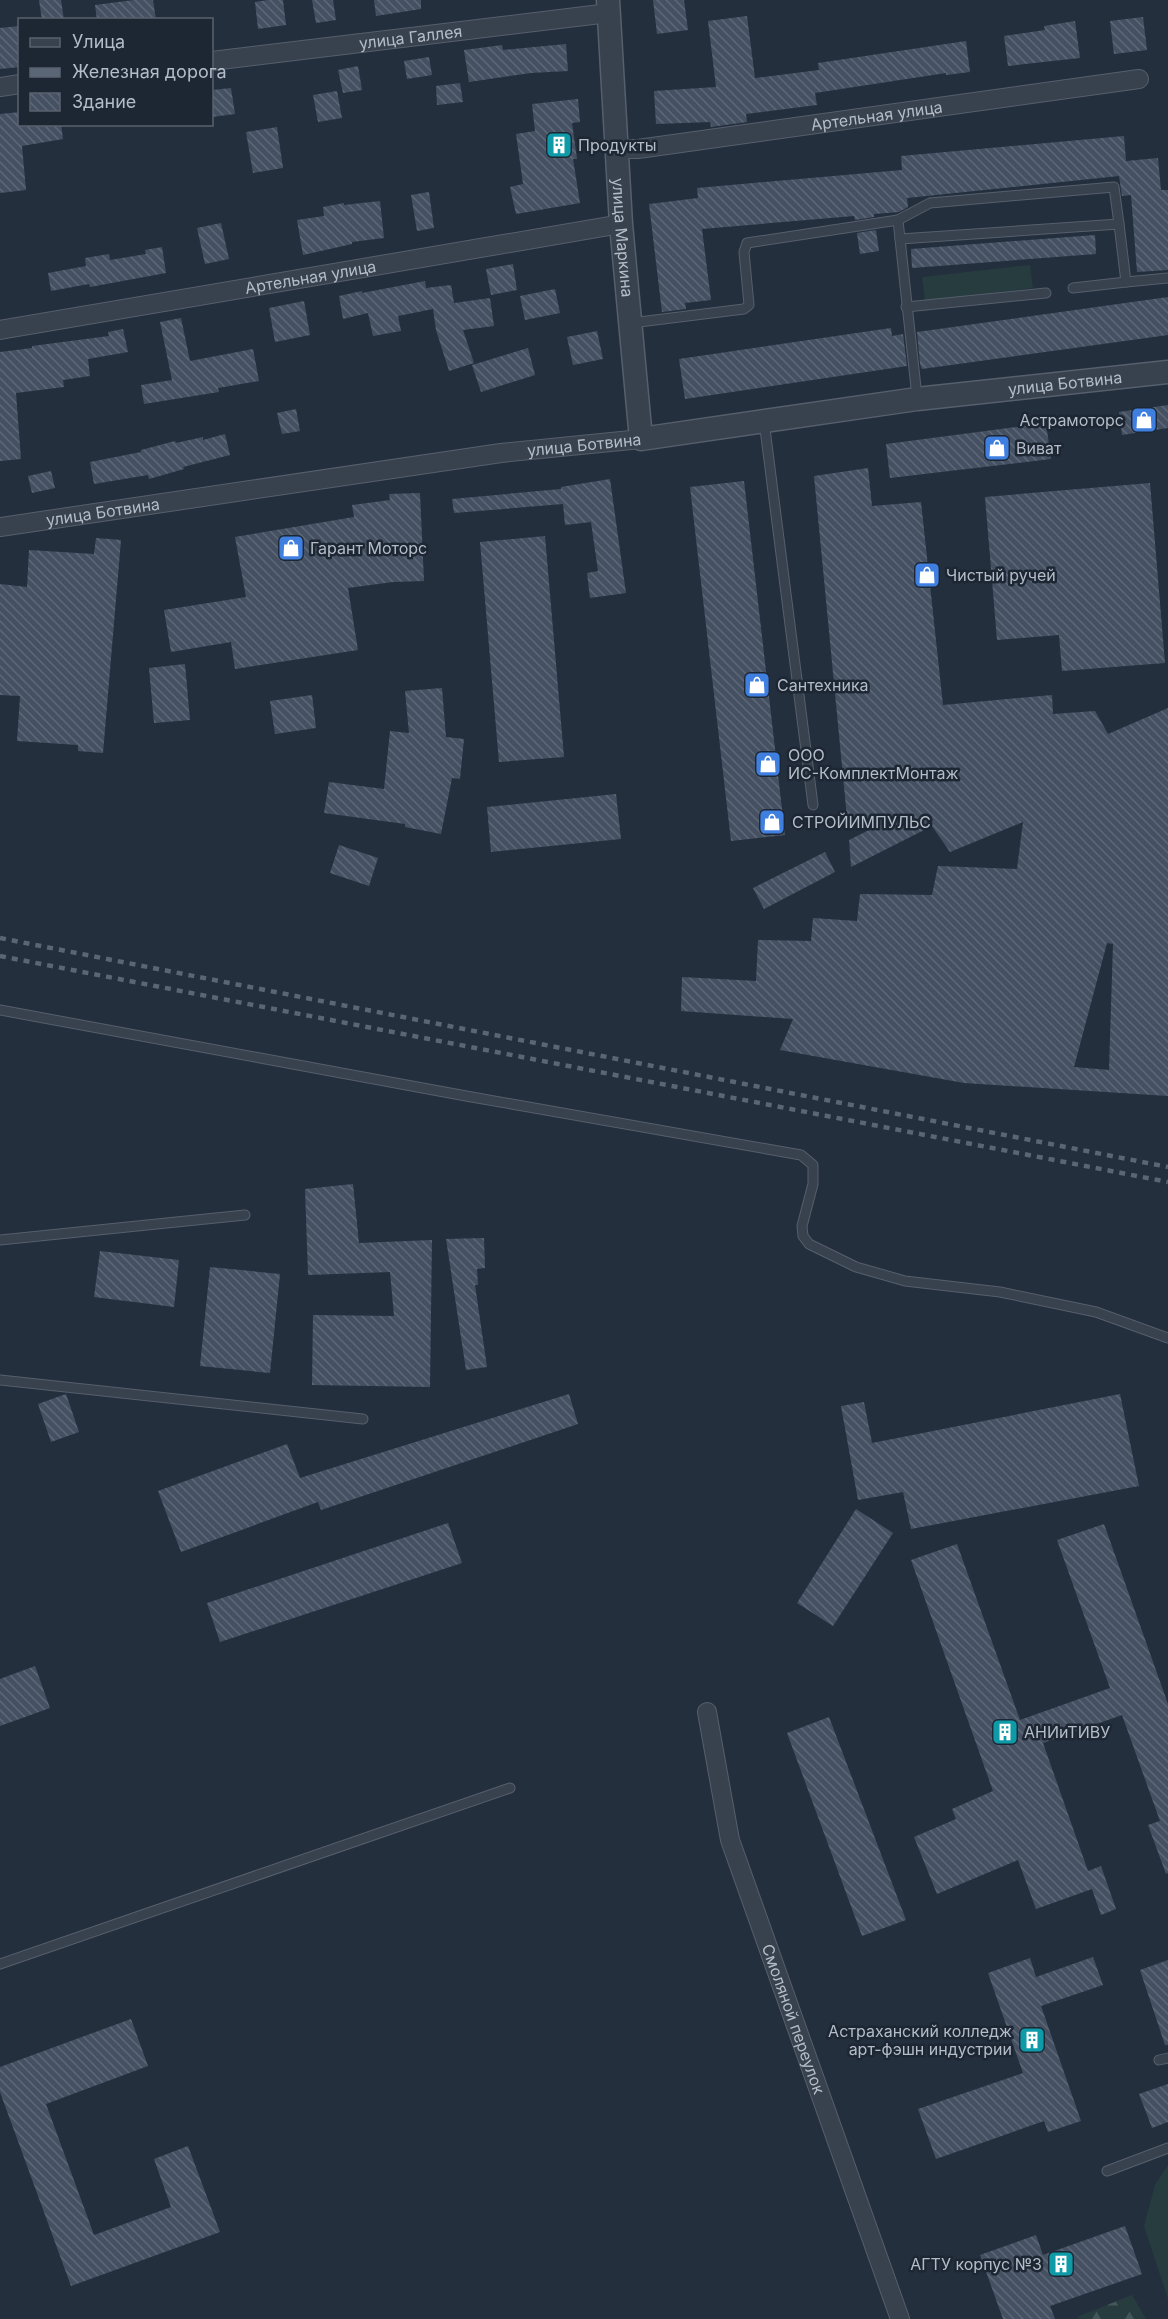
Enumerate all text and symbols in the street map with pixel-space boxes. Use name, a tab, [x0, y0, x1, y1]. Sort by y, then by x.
legend	[18, 18, 213, 126]
street label: улица Галлея	[358, 21, 463, 53]
text: Улица	[72, 31, 125, 52]
text: Железная дорога	[72, 61, 227, 82]
text: Здание	[72, 91, 136, 112]
street label: Артельная улица	[810, 97, 944, 135]
building icon: Продукты	[544, 130, 574, 160]
place label: Продукты	[578, 135, 656, 155]
street label: улица Маркина	[608, 177, 638, 298]
street label: Артельная улица	[243, 256, 378, 298]
street label: улица Ботвина	[1007, 367, 1123, 399]
shop icon: Астрамоторс	[1129, 405, 1159, 435]
place label: Астрамоторс	[1020, 410, 1124, 430]
street label: улица Ботвина	[526, 429, 642, 460]
shop icon: Виват	[982, 433, 1012, 463]
place label: Виват	[1016, 438, 1062, 458]
street label: улица Ботвина	[45, 494, 161, 530]
shop icon: Гарант Моторс	[276, 533, 306, 563]
place label: Гарант Моторс	[310, 538, 427, 558]
shop icon: Чистый ручей	[912, 560, 942, 590]
place label: Чистый ручей	[946, 565, 1056, 585]
shop icon: Сантехника	[742, 670, 772, 700]
place label: Сантехника	[777, 675, 869, 695]
place label: ООО ИС-КомплектМонтаж	[788, 745, 958, 783]
shop icon: ООО ИС-КомплектМонтаж	[753, 749, 783, 779]
shop icon: СТРОЙИМПУЛЬС	[757, 807, 787, 837]
place label: СТРОЙИМПУЛЬС	[792, 812, 931, 832]
building icon: АНИиТИВУ	[990, 1717, 1020, 1747]
place label: АНИиТИВУ	[1024, 1722, 1110, 1742]
street label: Смоляной переулок	[758, 1941, 829, 2097]
place label: Астраханский колледж арт-фэшн индустрии	[828, 2021, 1012, 2059]
building icon: Астраханский колледж арт-фэшн индустрии	[1017, 2025, 1047, 2055]
building icon: АГТУ корпус №3	[1046, 2249, 1076, 2279]
place label: АГТУ корпус №3	[910, 2254, 1042, 2274]

